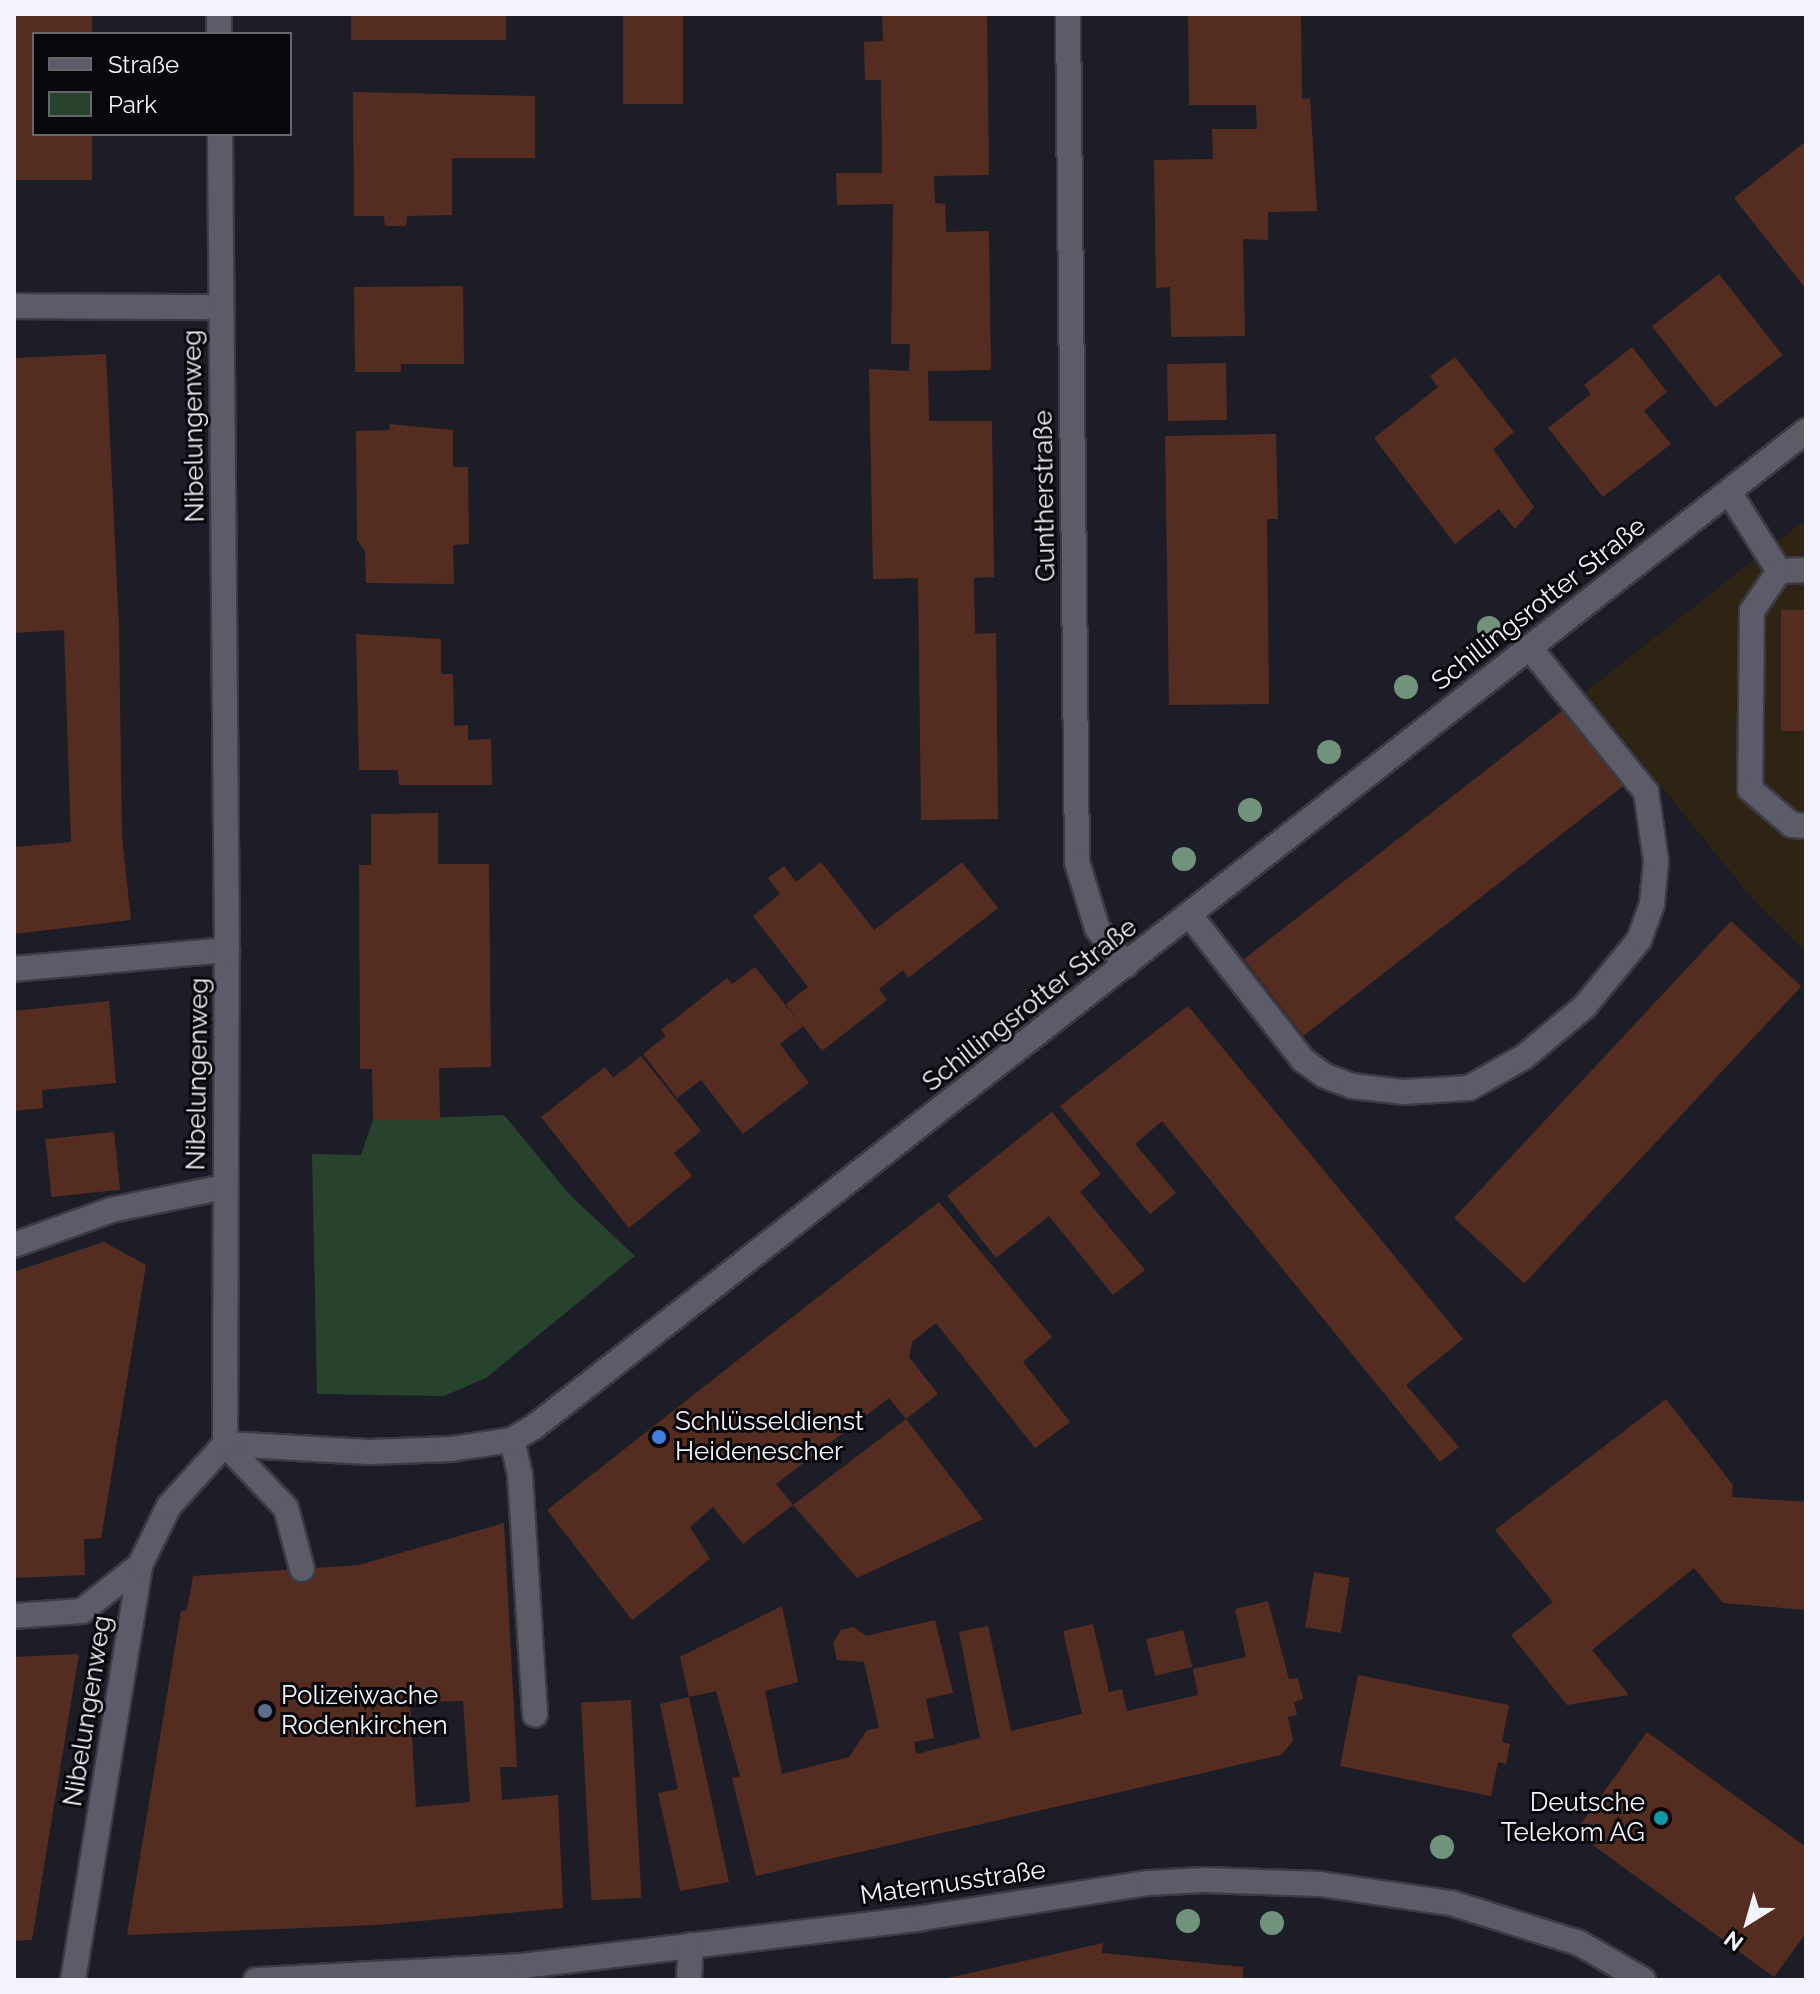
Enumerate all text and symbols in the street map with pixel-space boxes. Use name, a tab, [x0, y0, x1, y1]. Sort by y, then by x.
legend	[32, 32, 292, 136]
text: Straße	[108, 50, 179, 79]
text: Park	[108, 90, 157, 119]
street label: Nibelungenweg	[177, 329, 211, 523]
street label: Guntherstraße	[1028, 410, 1062, 582]
street label: Schillingsrotter Straße	[1425, 511, 1653, 697]
street label: Schillingsrotter Straße	[916, 912, 1144, 1098]
street label: Nibelungenweg	[181, 977, 215, 1171]
place label: Schlüsseldienst Heidenescher	[675, 1406, 864, 1468]
marker: Schlüsseldienst Heidenescher	[650, 1428, 668, 1446]
street label: Nibelungenweg	[58, 1613, 118, 1809]
place label: Polizeiwache Rodenkirchen	[281, 1680, 448, 1742]
marker: Polizeiwache Rodenkirchen	[256, 1702, 274, 1720]
place label: Deutsche Telekom AG	[1500, 1787, 1645, 1848]
marker: Deutsche Telekom AG	[1652, 1809, 1670, 1827]
street label: Maternusstraße	[858, 1855, 1048, 1911]
north arrow	[1708, 1882, 1788, 1962]
text: N	[1719, 1926, 1748, 1957]

